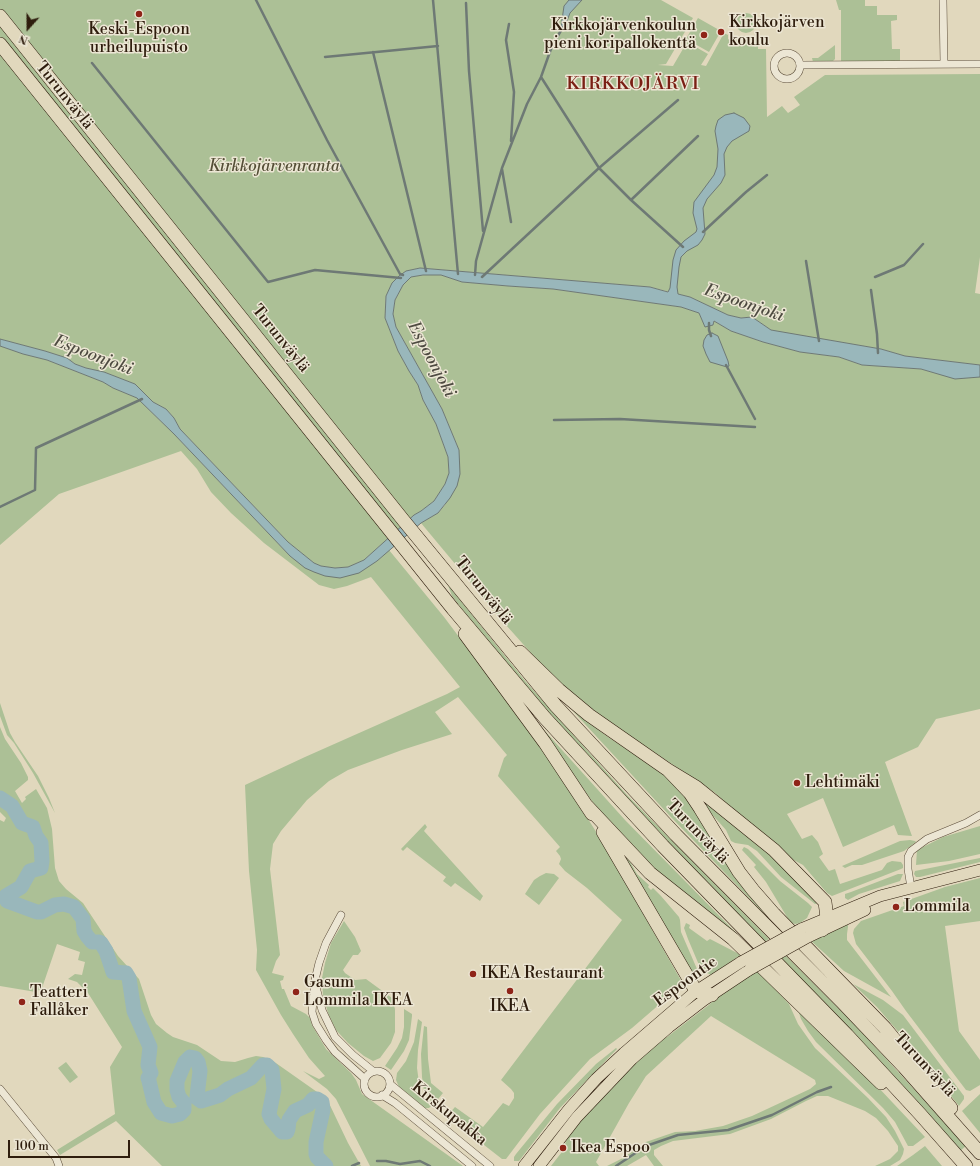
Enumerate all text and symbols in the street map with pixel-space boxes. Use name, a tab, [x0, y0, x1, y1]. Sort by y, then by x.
north arrow	[8, 8, 48, 48]
marker: Keski-Espoon urheilupuisto	[134, 9, 144, 19]
place label: Kirkkojärven koulu	[729, 13, 824, 51]
place label: Kirkkojärvenkoulun pieni koripallokenttä	[544, 16, 696, 54]
place label: Keski-Espoon urheilupuisto	[88, 20, 190, 58]
marker: Kirkkojärven koulu	[716, 27, 726, 37]
marker: Kirkkojärvenkoulun pieni koripallokenttä	[699, 30, 709, 40]
text: N	[17, 31, 30, 47]
street label: Turunväylä	[31, 58, 97, 134]
district label: KIRKKOJÄRVI	[566, 74, 700, 96]
park label: Kirkkojärvenranta	[208, 157, 340, 177]
water label: Espoonjoki	[702, 281, 786, 327]
street label: Turunväylä	[247, 301, 313, 377]
water label: Espoonjoki	[403, 319, 459, 401]
water label: Espoonjoki	[51, 332, 135, 380]
street label: Turunväylä	[450, 553, 516, 629]
place label: Lehtimäki	[805, 773, 880, 793]
marker: Lehtimäki	[792, 778, 802, 788]
street label: Turunväylä	[662, 796, 732, 868]
place label: Lommila	[904, 897, 970, 917]
marker: Lommila	[891, 902, 901, 912]
street label: Espoontie	[650, 953, 722, 1011]
place label: IKEA Restaurant	[481, 964, 603, 984]
marker: IKEA Restaurant	[468, 969, 478, 979]
place label: Gasum Lommila IKEA	[304, 973, 413, 1011]
place label: Teatteri Fallåker	[30, 983, 88, 1021]
marker: IKEA	[505, 986, 515, 996]
marker: Gasum Lommila IKEA	[291, 987, 301, 997]
marker: Teatteri Fallåker	[17, 997, 27, 1007]
place label: IKEA	[490, 997, 530, 1017]
street label: Turunväylä	[889, 1029, 959, 1101]
street label: Kirskupakka	[407, 1078, 491, 1150]
scale bar	[10, 1132, 132, 1158]
place label: Ikea Espoo	[571, 1138, 650, 1158]
text: 100 m	[15, 1139, 49, 1154]
marker: Ikea Espoo	[558, 1143, 568, 1153]

